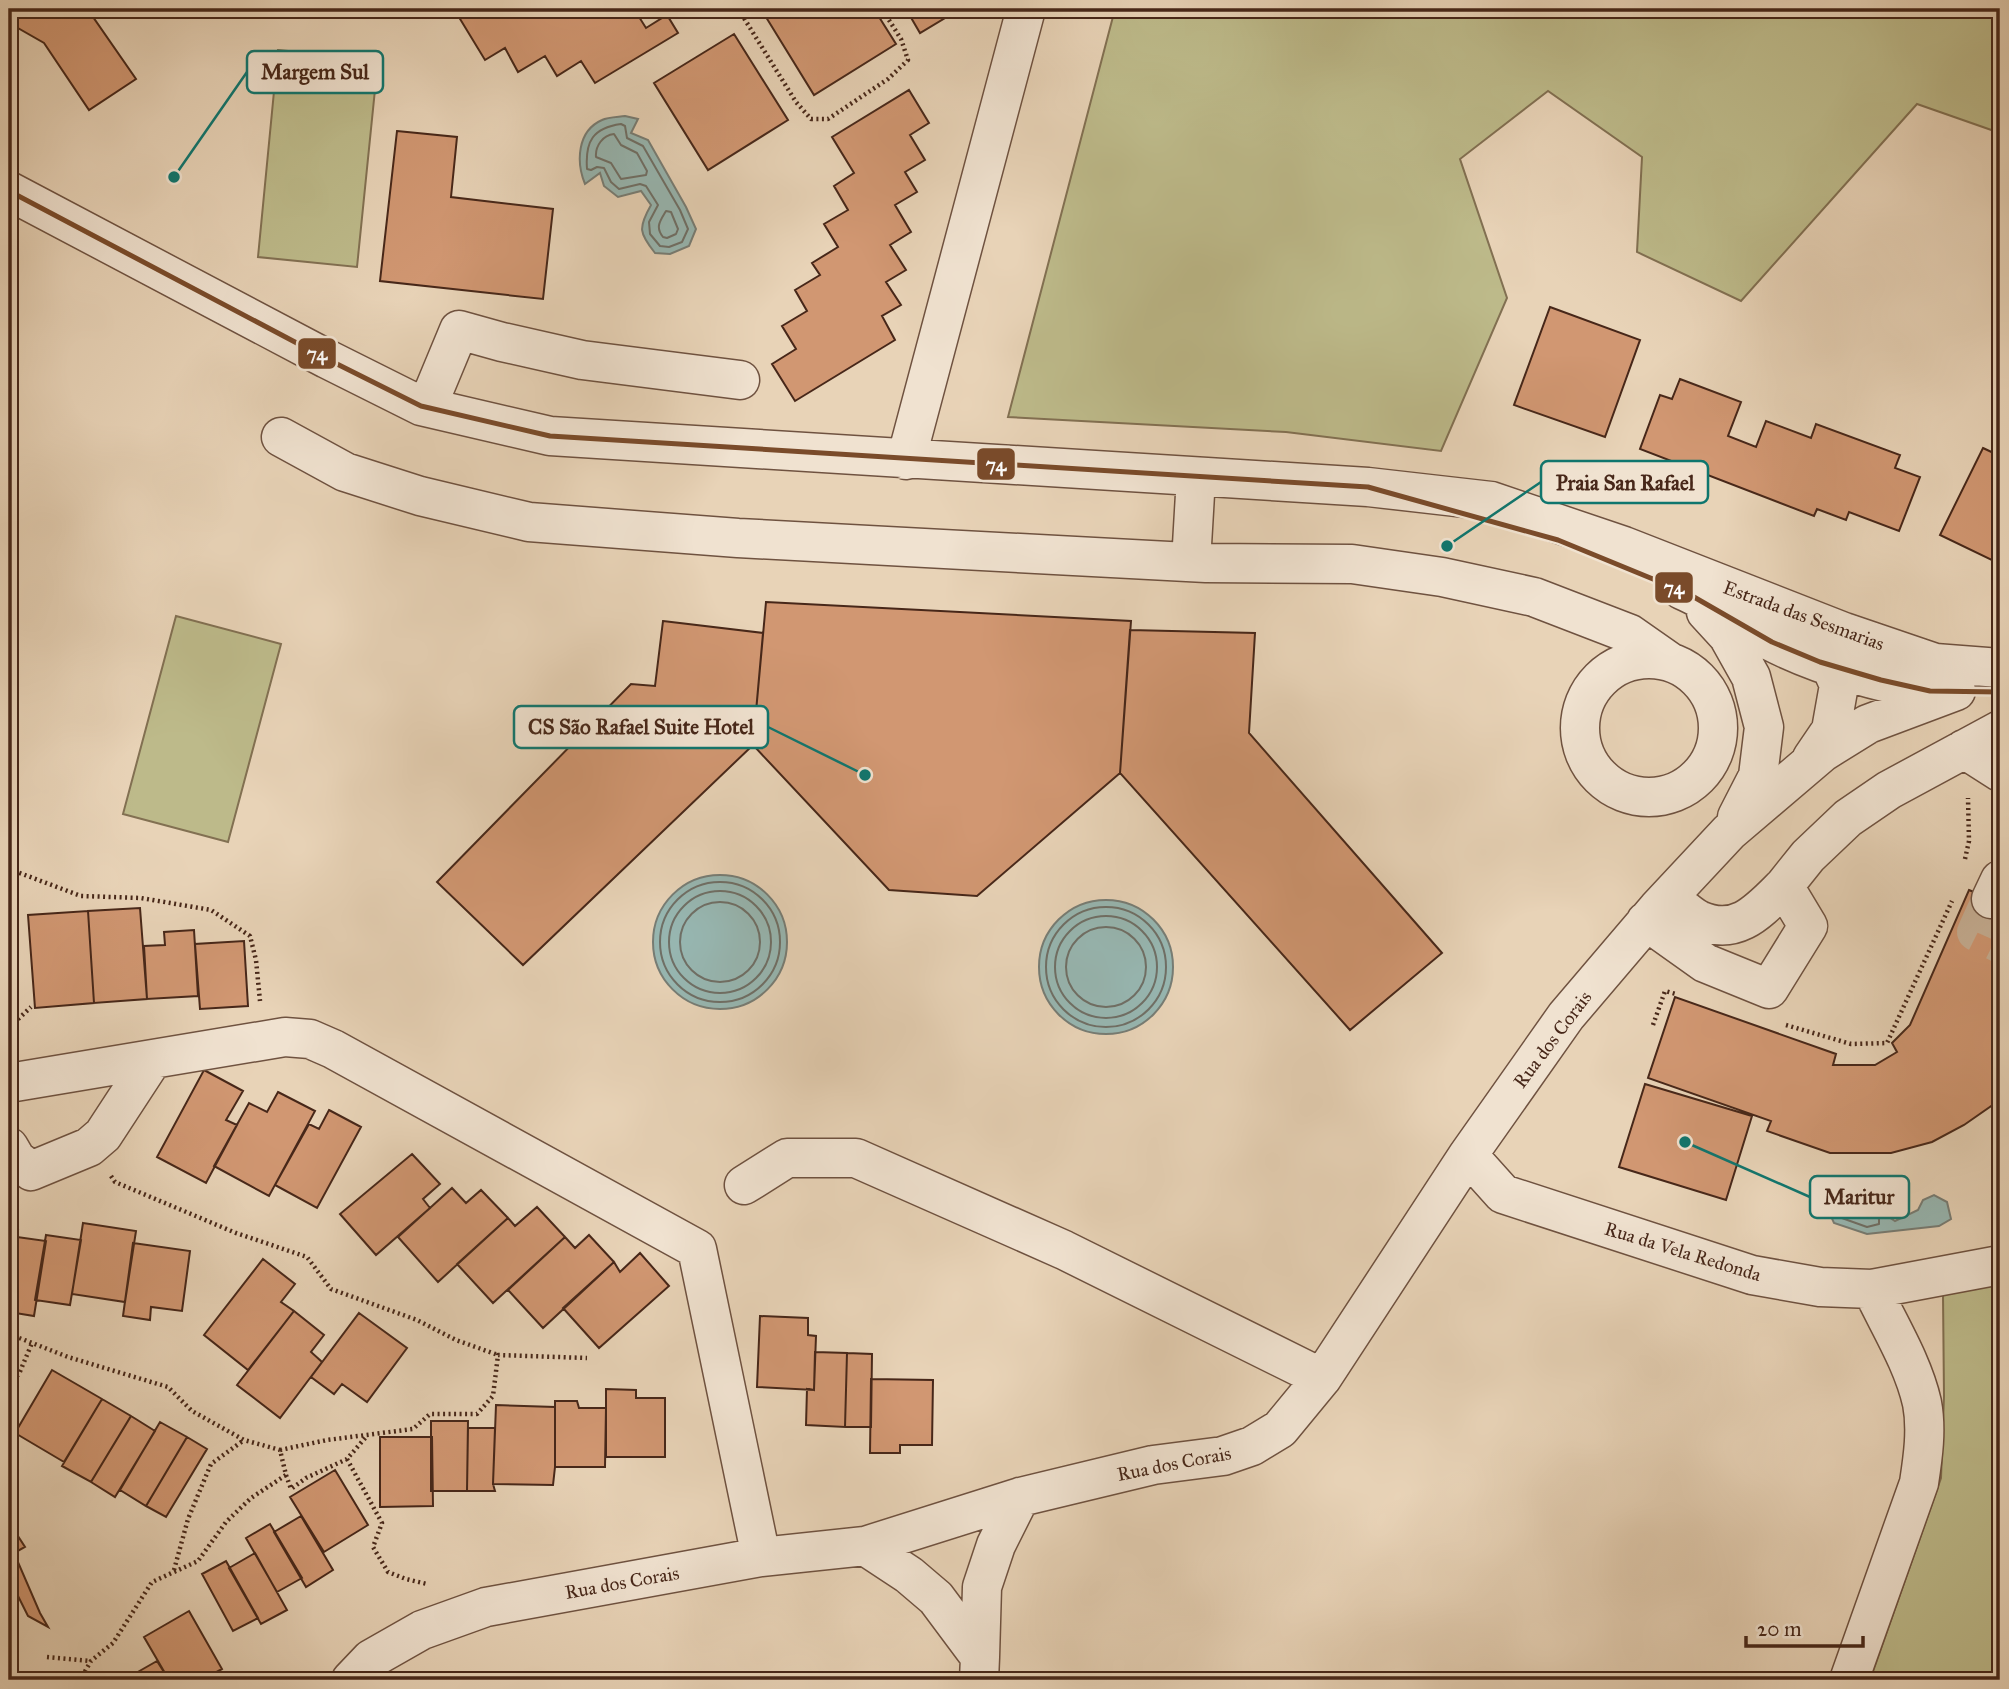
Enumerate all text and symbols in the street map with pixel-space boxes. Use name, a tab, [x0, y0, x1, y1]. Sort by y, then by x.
callout: Margem Sul	[247, 51, 383, 93]
text: Margem Sul	[261, 59, 370, 85]
line badge: 74	[297, 337, 337, 370]
text: 74	[307, 342, 329, 366]
line badge: 74	[976, 447, 1016, 481]
text: 74	[986, 453, 1008, 477]
callout: Praia San Rafael	[1541, 461, 1708, 503]
text: Praia San Rafael	[1556, 470, 1696, 496]
line badge: 74	[1654, 571, 1694, 604]
text: 74	[1664, 576, 1686, 600]
street label: Estrada das Sesmarias	[1720, 576, 1888, 655]
callout: CS São Rafael Suite Hotel	[514, 706, 768, 748]
text: CS São Rafael Suite Hotel	[528, 714, 755, 740]
street label: Rua dos Corais	[1508, 986, 1596, 1092]
callout: Maritur	[1810, 1176, 1909, 1218]
text: Maritur	[1824, 1184, 1895, 1210]
street label: Rua da Vela Redonda	[1602, 1217, 1765, 1287]
street label: Rua dos Corais	[1115, 1441, 1233, 1486]
street label: Rua dos Corais	[563, 1561, 681, 1604]
scale bar	[1746, 1605, 1864, 1649]
text: 20 m	[1757, 1616, 1802, 1642]

